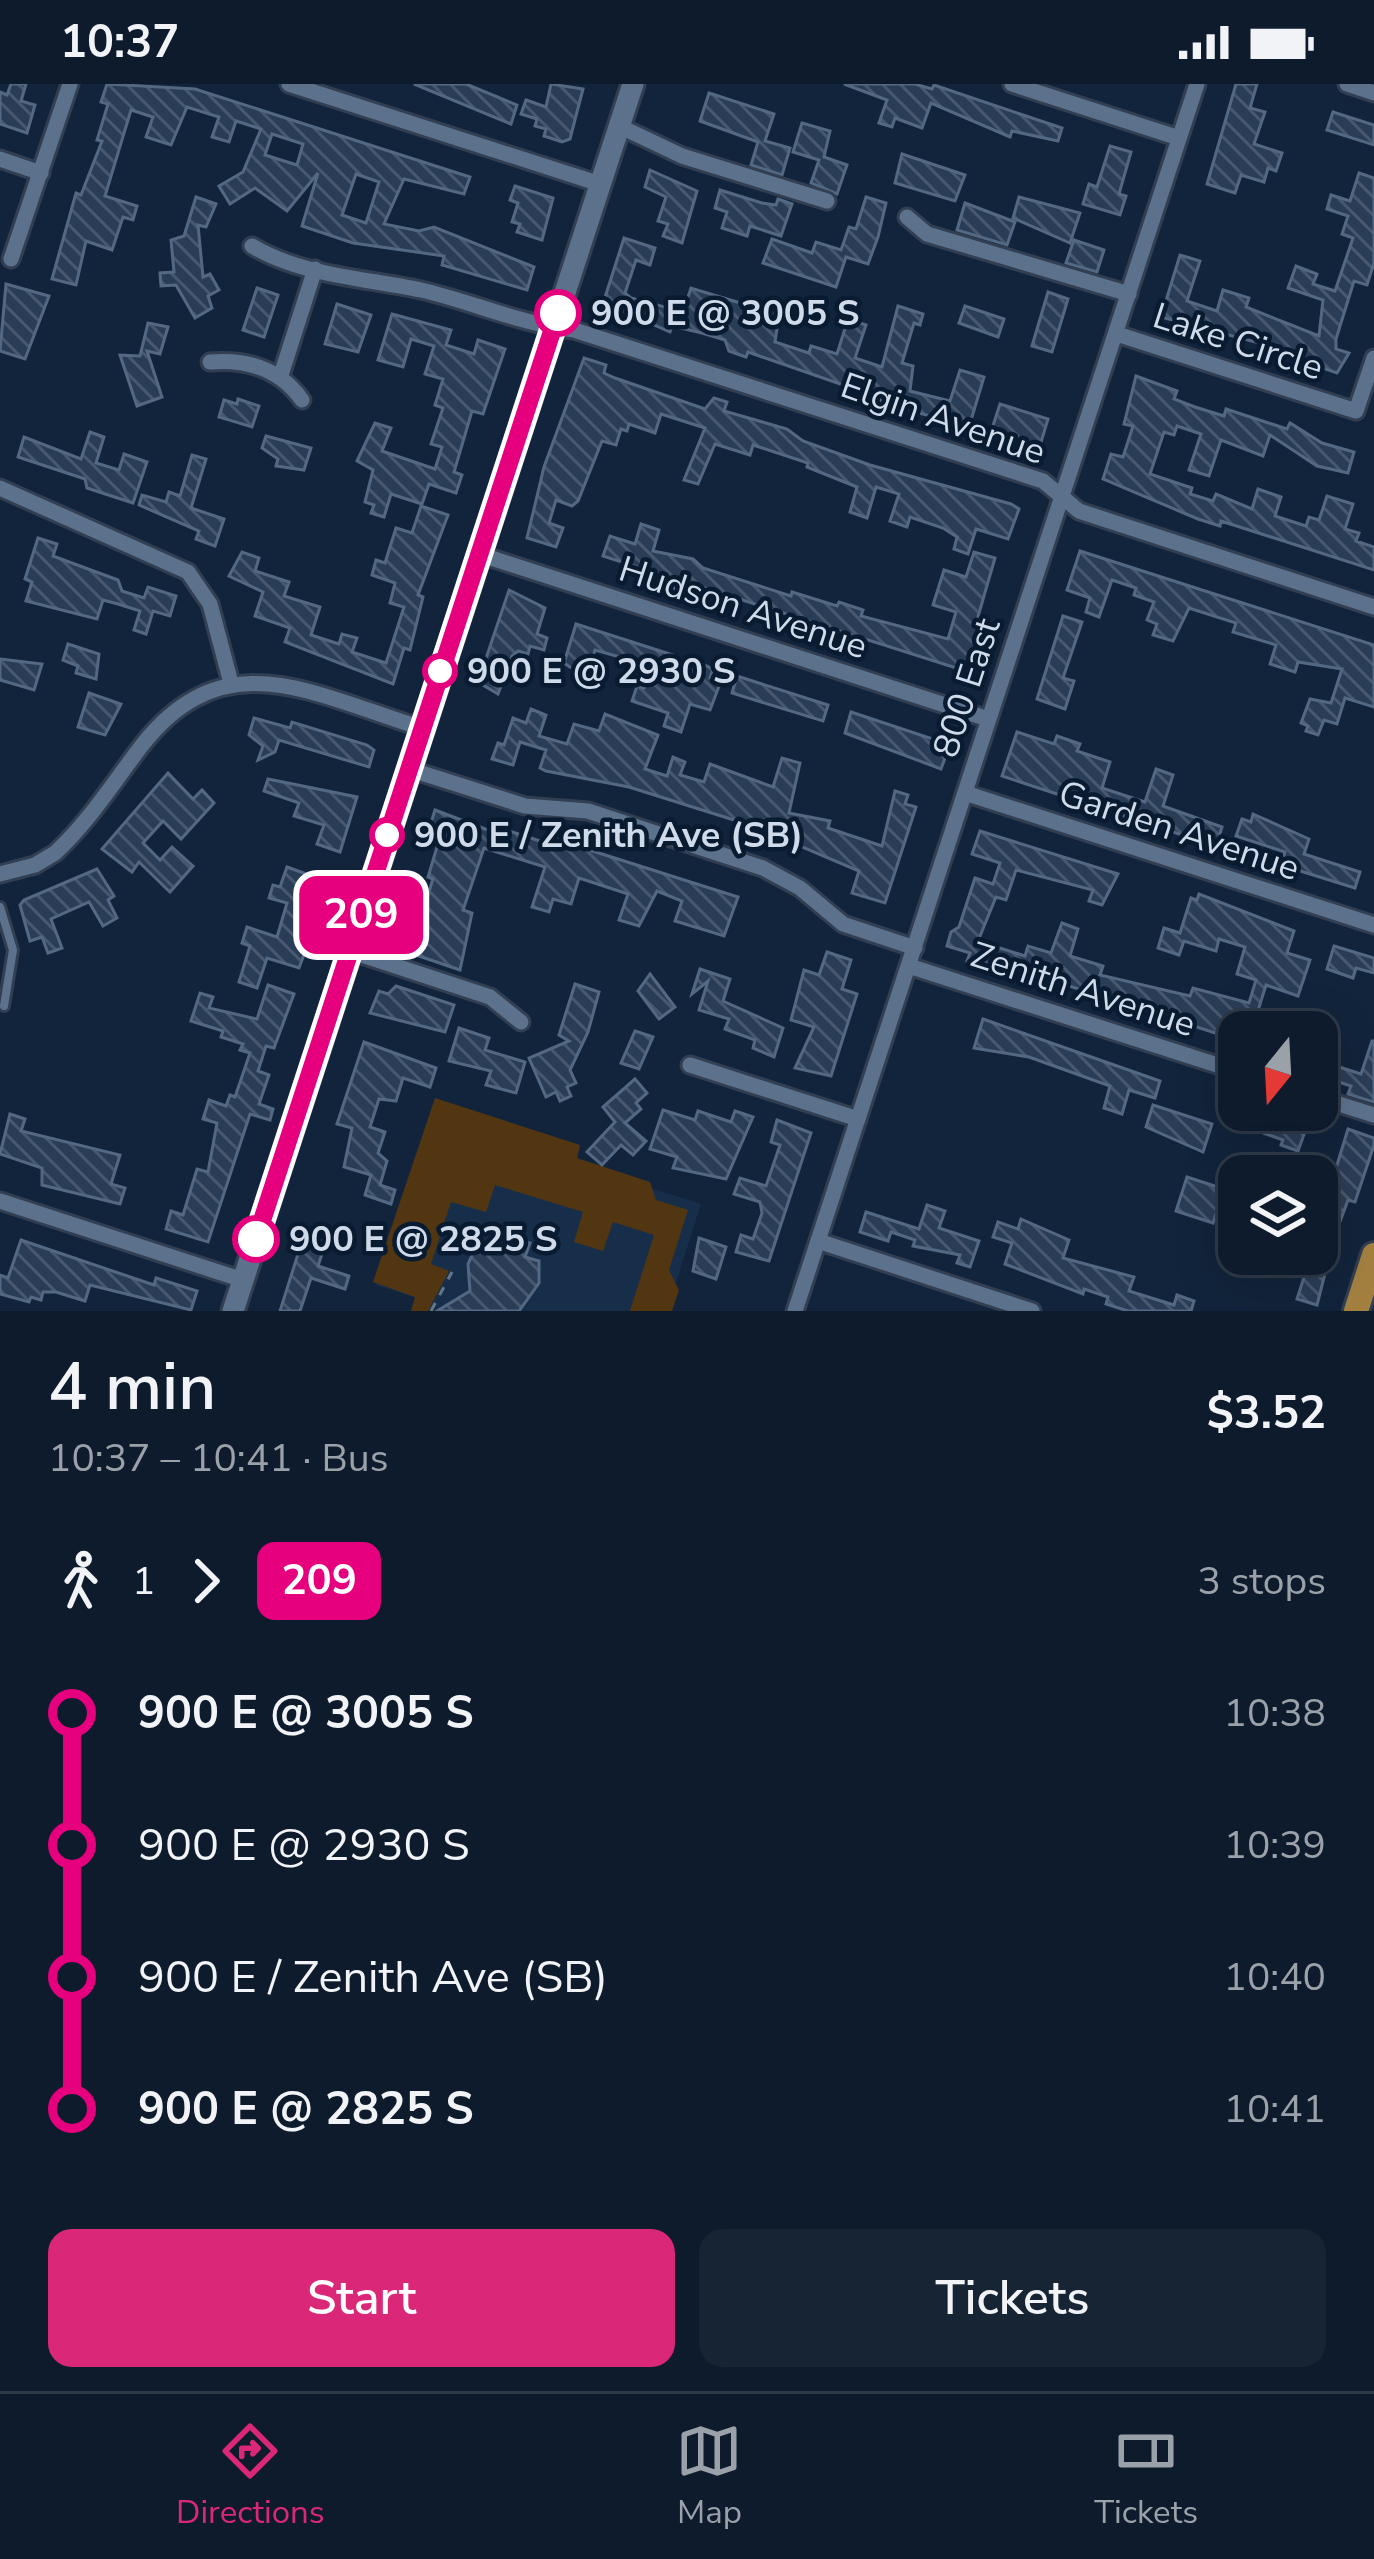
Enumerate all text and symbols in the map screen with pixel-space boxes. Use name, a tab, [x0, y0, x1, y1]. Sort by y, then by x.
text: 10:37	[60, 12, 179, 73]
place label: 900 E @ 3005 S	[591, 289, 860, 338]
marker: 900 E @ 3005 S	[536, 291, 580, 335]
street label: Lake Circle	[1147, 291, 1329, 393]
street label: Elgin Avenue	[834, 361, 1052, 477]
street label: Hudson Avenue	[613, 545, 873, 671]
street label: 800 East	[922, 612, 1013, 764]
place label: 900 E @ 2930 S	[467, 647, 736, 696]
marker: 900 E @ 2930 S	[424, 655, 456, 687]
street label: Garden Avenue	[1052, 769, 1306, 893]
place label: 900 E / Zenith Ave (SB)	[414, 811, 803, 860]
marker: 900 E / Zenith Ave (SB)	[371, 819, 403, 851]
line badge: 209	[292, 876, 430, 954]
text: 209	[323, 886, 399, 943]
street label: Zenith Avenue	[964, 931, 1202, 1049]
north arrow	[1218, 1011, 1338, 1131]
map controls	[1218, 1011, 1338, 1275]
button: layers	[1218, 1155, 1338, 1275]
place label: 900 E @ 2825 S	[289, 1215, 558, 1264]
marker: 900 E @ 2825 S	[234, 1217, 278, 1261]
text: 4 min	[48, 1342, 216, 1432]
text: $3.52	[1207, 1383, 1326, 1444]
text: 10:37 – 10:41 · Bus	[48, 1432, 388, 1485]
icon: walk	[48, 1548, 114, 1614]
icon: forward	[173, 1548, 239, 1614]
text: 209	[281, 1552, 357, 1609]
text: 1	[132, 1555, 155, 1608]
text: 3 stops	[1197, 1555, 1326, 1608]
text: 900 E @ 3005 S	[138, 1683, 474, 1744]
text: 10:38	[1224, 1687, 1326, 1740]
text: 900 E @ 2930 S	[138, 1815, 470, 1876]
text: 10:39	[1224, 1819, 1326, 1872]
text: 900 E / Zenith Ave (SB)	[138, 1947, 608, 2008]
text: 10:40	[1224, 1951, 1326, 2004]
text: 900 E @ 2825 S	[138, 2079, 474, 2140]
text: 10:41	[1224, 2083, 1326, 2136]
button: Start	[48, 2229, 675, 2367]
button: Tickets	[699, 2229, 1326, 2367]
tab: Directions	[176, 2418, 325, 2535]
tab: Map	[676, 2418, 742, 2535]
tab: Tickets	[1094, 2418, 1198, 2535]

